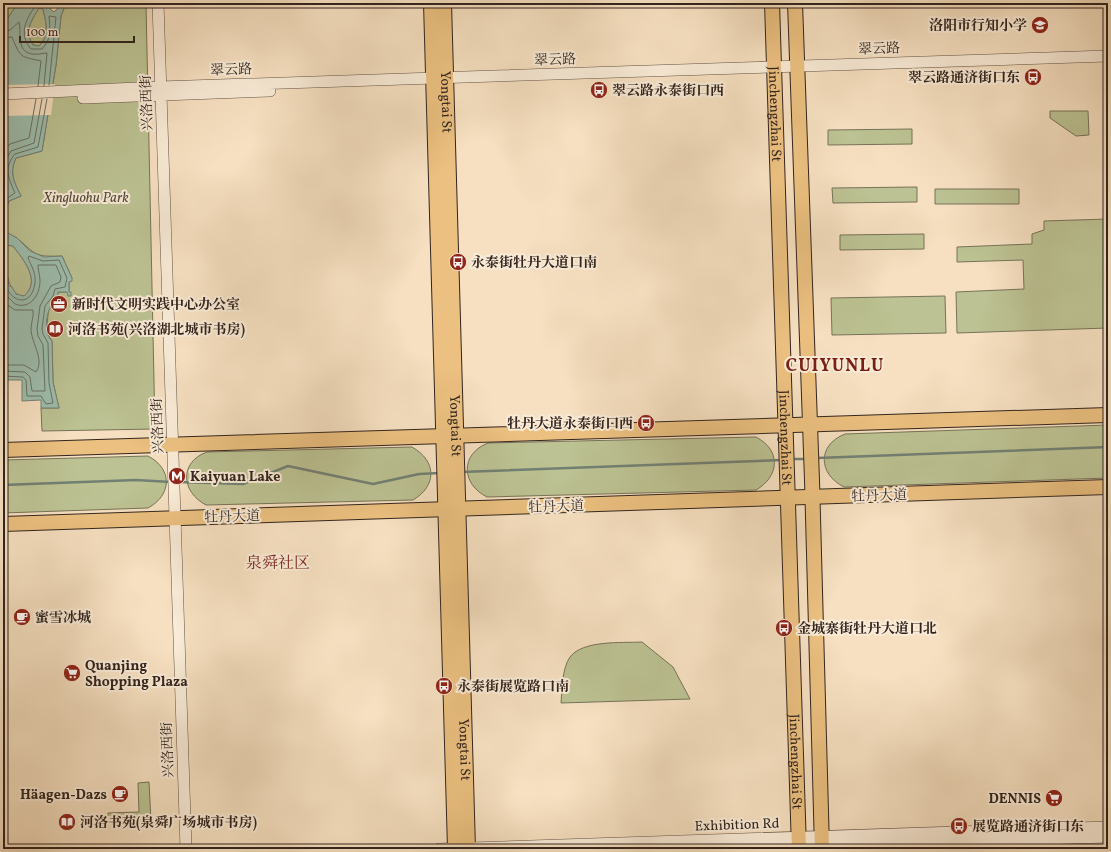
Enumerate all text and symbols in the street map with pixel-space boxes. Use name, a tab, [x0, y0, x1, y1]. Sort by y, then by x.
school or university icon: 洛阳市行知小学	[1030, 15, 1050, 35]
place label: 洛阳市行知小学	[929, 17, 1027, 36]
scale bar	[20, 18, 134, 44]
text: 100 m	[26, 25, 59, 41]
street label: 翠云路	[858, 39, 900, 60]
street label: 翠云路	[534, 50, 576, 71]
street label: 翠云路	[210, 60, 252, 81]
street label: Jinchengzhai St	[763, 66, 785, 162]
bus stop icon: 翠云路通济街口东	[1023, 67, 1043, 87]
place label: 翠云路通济街口东	[908, 69, 1020, 88]
street label: Yongtai St	[435, 71, 456, 133]
street label: 兴洛西街	[137, 75, 158, 131]
bus stop icon: 翠云路永泰街口西	[589, 80, 609, 100]
place label: 翠云路永泰街口西	[612, 82, 724, 101]
park label: Xingluohu Park	[42, 189, 129, 208]
bus stop icon: 永泰街牡丹大道口南	[448, 252, 468, 272]
place label: 永泰街牡丹大道口南	[471, 254, 597, 273]
office icon: 新时代文明实践中心办公室	[49, 294, 69, 314]
place label: 新时代文明实践中心办公室	[72, 296, 240, 315]
library icon: 河洛书苑(兴洛湖北城市书房)	[45, 319, 65, 339]
place label: 河洛书苑(兴洛湖北城市书房)	[68, 321, 246, 340]
district label: CUIYUNLU	[786, 354, 884, 379]
street label: Jinchengzhai St	[773, 390, 795, 486]
street label: Yongtai St	[444, 395, 465, 457]
street label: 兴洛西街	[148, 398, 169, 454]
bus stop icon: 牡丹大道永泰街口西	[636, 413, 656, 433]
place label: 牡丹大道永泰街口西	[507, 415, 633, 434]
metro station icon: Kaiyuan Lake	[167, 466, 187, 486]
place label: Kaiyuan Lake	[190, 468, 280, 487]
street label: 牡丹大道	[851, 486, 907, 507]
street label: 牡丹大道	[528, 497, 584, 518]
street label: 牡丹大道	[204, 507, 260, 528]
district label: 泉舜社区	[246, 553, 310, 575]
cafe icon: 蜜雪冰城	[12, 607, 32, 627]
place label: 蜜雪冰城	[35, 609, 91, 628]
bus stop icon: 金城寨街牡丹大道口北	[774, 618, 794, 638]
place label: 金城寨街牡丹大道口北	[797, 620, 937, 639]
place label: Quanjing Shopping Plaza	[85, 657, 188, 692]
supermarket icon: Quanjing Shopping Plaza	[62, 663, 82, 683]
bus stop icon: 永泰街展览路口南	[434, 676, 454, 696]
place label: 永泰街展览路口南	[457, 678, 569, 697]
street label: Jinchengzhai St	[784, 714, 806, 810]
street label: Yongtai St	[453, 718, 474, 781]
street label: 兴洛西街	[158, 722, 179, 778]
cafe icon: Häagen-Dazs	[110, 784, 130, 804]
place label: Häagen-Dazs	[20, 786, 107, 805]
supermarket icon: DENNIS	[1044, 788, 1064, 808]
place label: DENNIS	[988, 790, 1041, 809]
library icon: 河洛书苑(泉舜广场城市书房)	[57, 812, 77, 832]
place label: 河洛书苑(泉舜广场城市书房)	[80, 814, 258, 833]
street label: Exhibition Rd	[694, 815, 780, 836]
bus stop icon: 展览路通济街口东	[949, 816, 969, 836]
place label: 展览路通济街口东	[972, 818, 1084, 837]

